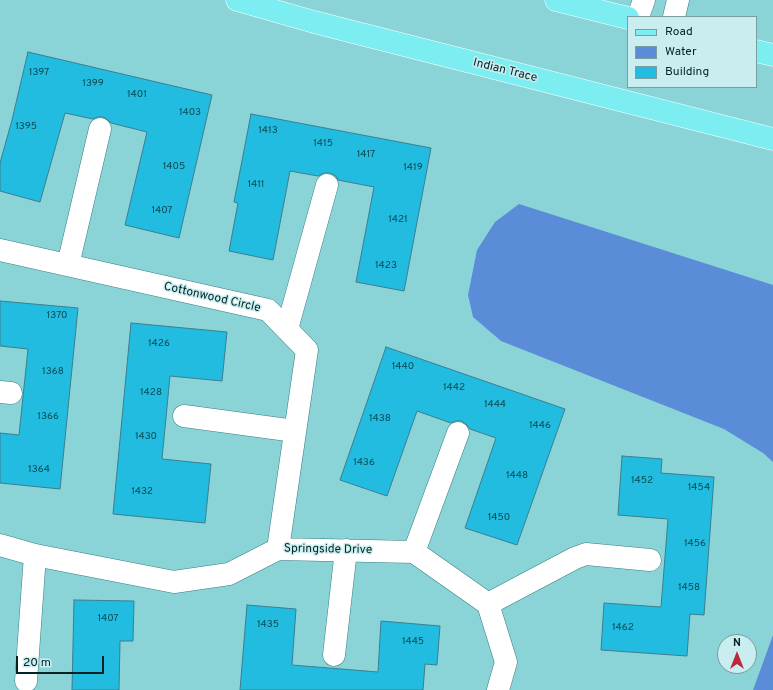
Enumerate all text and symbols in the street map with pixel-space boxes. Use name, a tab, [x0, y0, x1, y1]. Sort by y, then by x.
legend	[627, 16, 757, 88]
text: Road	[665, 24, 693, 40]
text: Water	[665, 44, 697, 60]
street label: Indian Trace	[471, 56, 539, 86]
text: Building	[665, 64, 709, 80]
house number: 1397	[29, 67, 49, 79]
house number: 1399	[82, 78, 104, 90]
house number: 1401	[127, 89, 147, 101]
house number: 1403	[179, 107, 201, 119]
house number: 1395	[15, 121, 37, 133]
house number: 1413	[258, 125, 278, 137]
house number: 1415	[313, 138, 333, 150]
house number: 1417	[357, 149, 375, 161]
house number: 1405	[163, 161, 185, 173]
house number: 1419	[403, 162, 423, 174]
house number: 1411	[247, 179, 265, 191]
house number: 1407	[151, 205, 173, 217]
house number: 1421	[388, 214, 408, 226]
house number: 1423	[375, 260, 397, 272]
street label: Cottonwood Circle	[162, 280, 262, 316]
house number: 1370	[47, 310, 67, 322]
house number: 1426	[148, 338, 170, 350]
house number: 1440	[392, 361, 414, 373]
house number: 1368	[42, 366, 64, 378]
house number: 1442	[443, 382, 465, 394]
house number: 1428	[140, 387, 162, 399]
house number: 1444	[484, 399, 506, 411]
house number: 1366	[37, 411, 59, 423]
house number: 1438	[369, 413, 391, 425]
house number: 1446	[529, 420, 551, 432]
house number: 1430	[135, 431, 157, 443]
house number: 1436	[353, 457, 375, 469]
house number: 1364	[28, 464, 50, 476]
house number: 1448	[506, 470, 528, 482]
house number: 1452	[631, 475, 653, 487]
house number: 1454	[688, 482, 710, 494]
house number: 1432	[131, 486, 153, 498]
house number: 1450	[488, 512, 510, 524]
house number: 1456	[684, 538, 706, 550]
street label: Springside Drive	[284, 542, 372, 558]
house number: 1458	[678, 582, 700, 594]
house number: 1407	[97, 613, 119, 625]
house number: 1435	[257, 619, 279, 631]
house number: 1462	[612, 622, 634, 634]
north arrow	[717, 634, 757, 674]
house number: 1445	[402, 636, 424, 648]
text: N	[733, 636, 741, 650]
scale bar	[18, 648, 106, 674]
text: 20 m	[23, 655, 51, 671]

